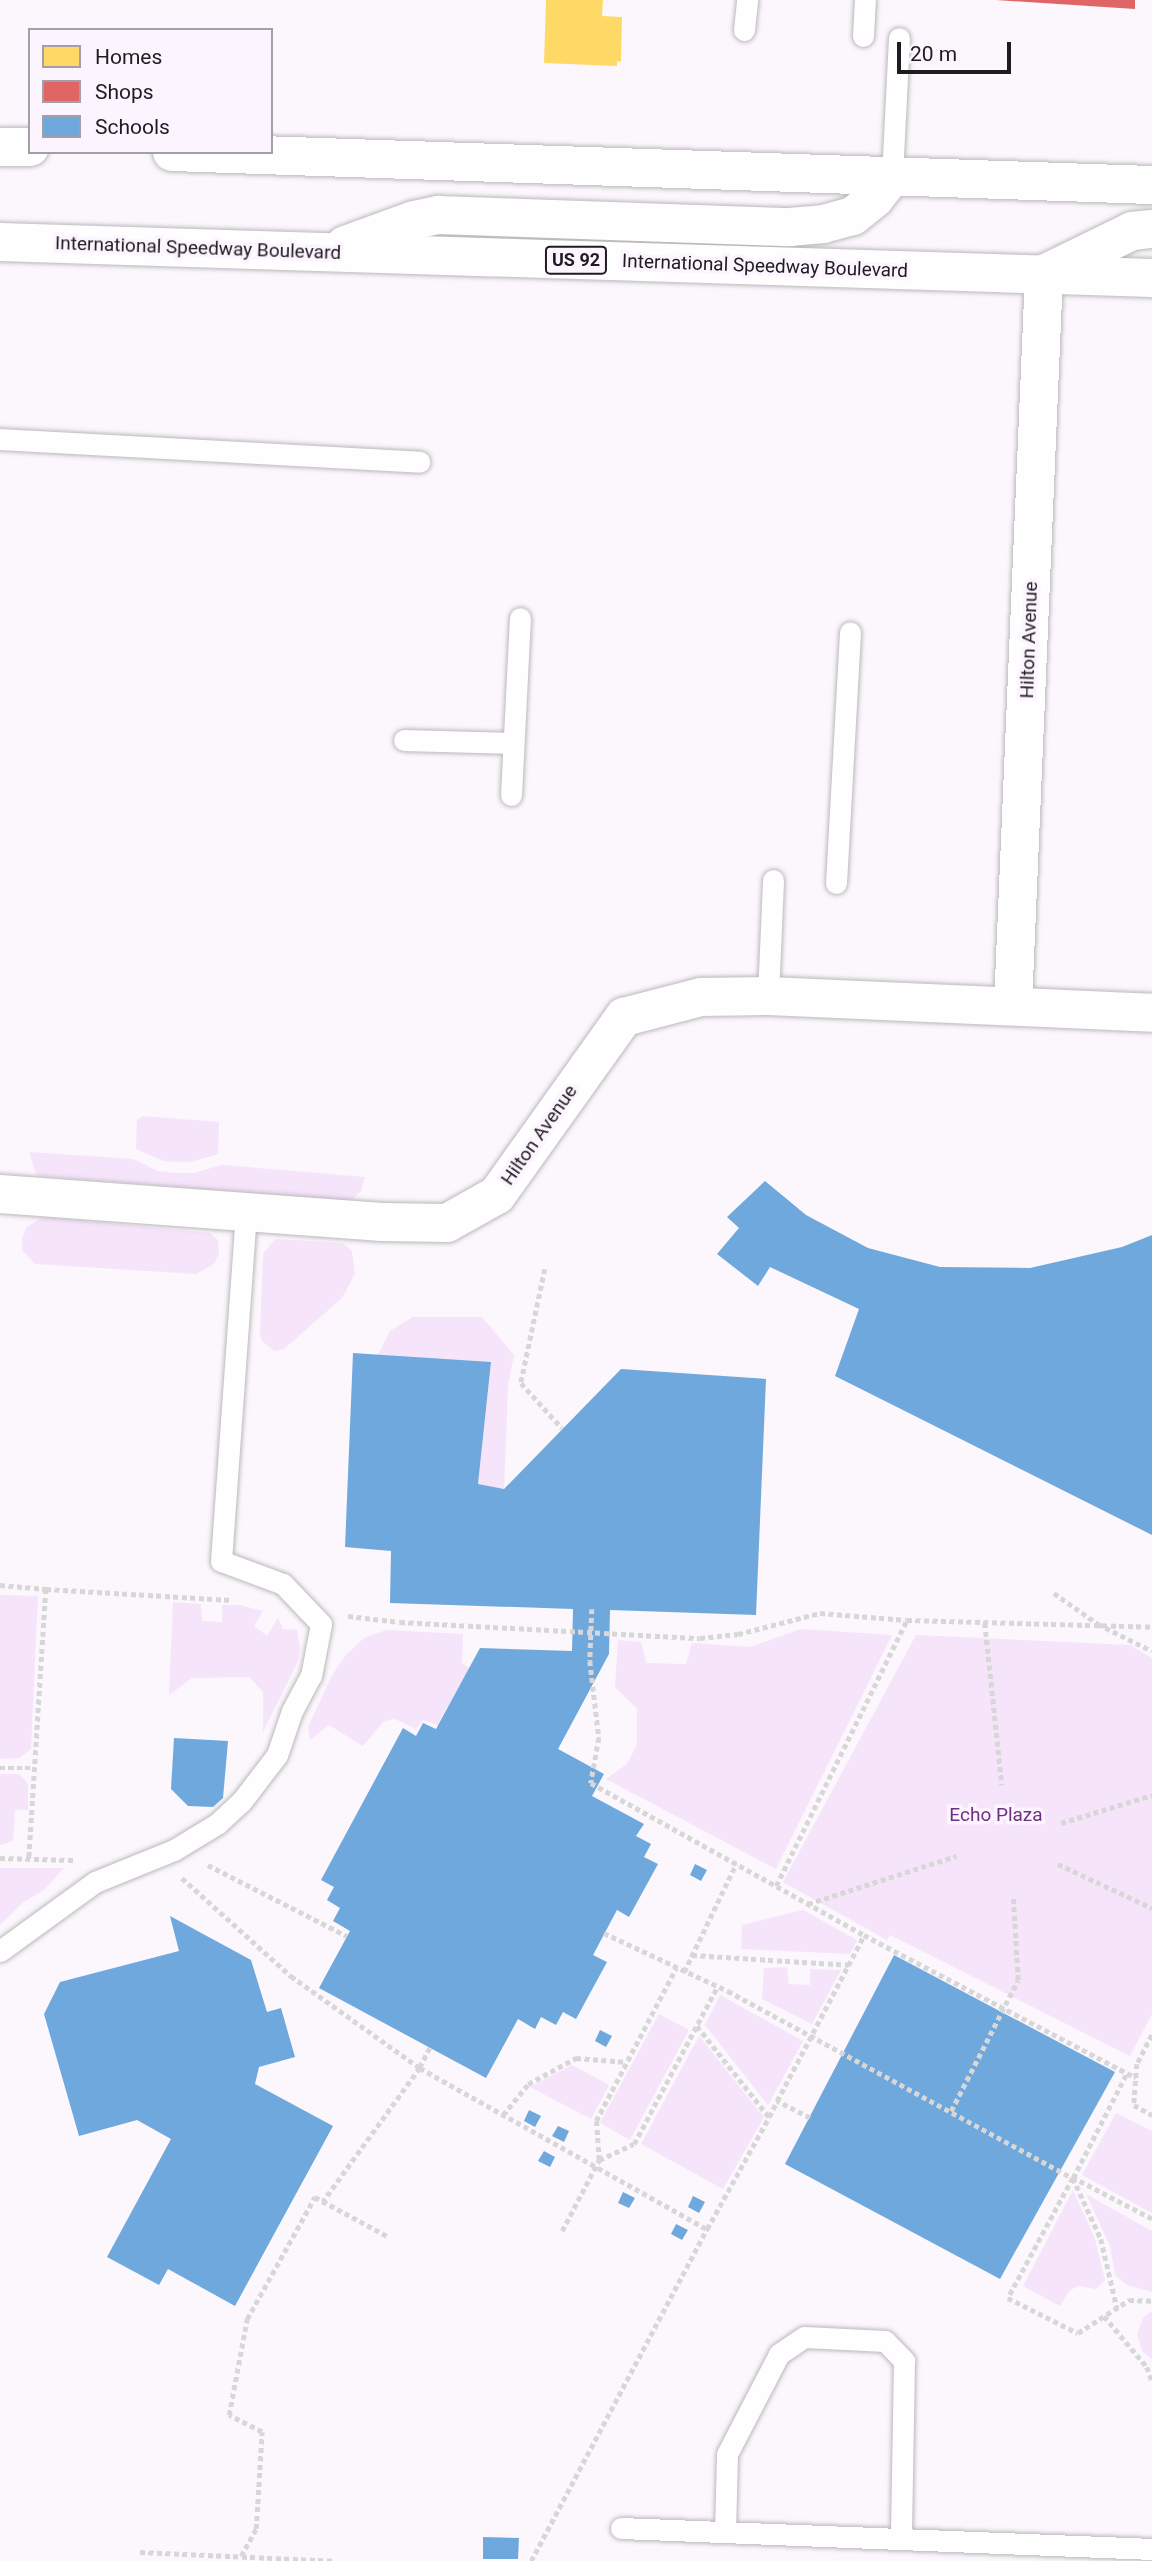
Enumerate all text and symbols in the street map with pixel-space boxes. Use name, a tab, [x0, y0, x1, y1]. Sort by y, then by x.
legend	[28, 28, 273, 154]
scale bar	[900, 28, 1014, 72]
text: 20 m	[910, 42, 957, 66]
text: Homes	[95, 45, 162, 69]
text: Shops	[95, 80, 154, 104]
text: Schools	[95, 115, 170, 139]
street label: International Speedway Boulevard	[55, 232, 341, 264]
road number: US 92	[544, 246, 608, 274]
street label: International Speedway Boulevard	[622, 250, 908, 282]
street label: Hilton Avenue	[1016, 581, 1042, 699]
street label: Hilton Avenue	[496, 1081, 582, 1189]
park label: Echo Plaza	[949, 1804, 1043, 1826]

